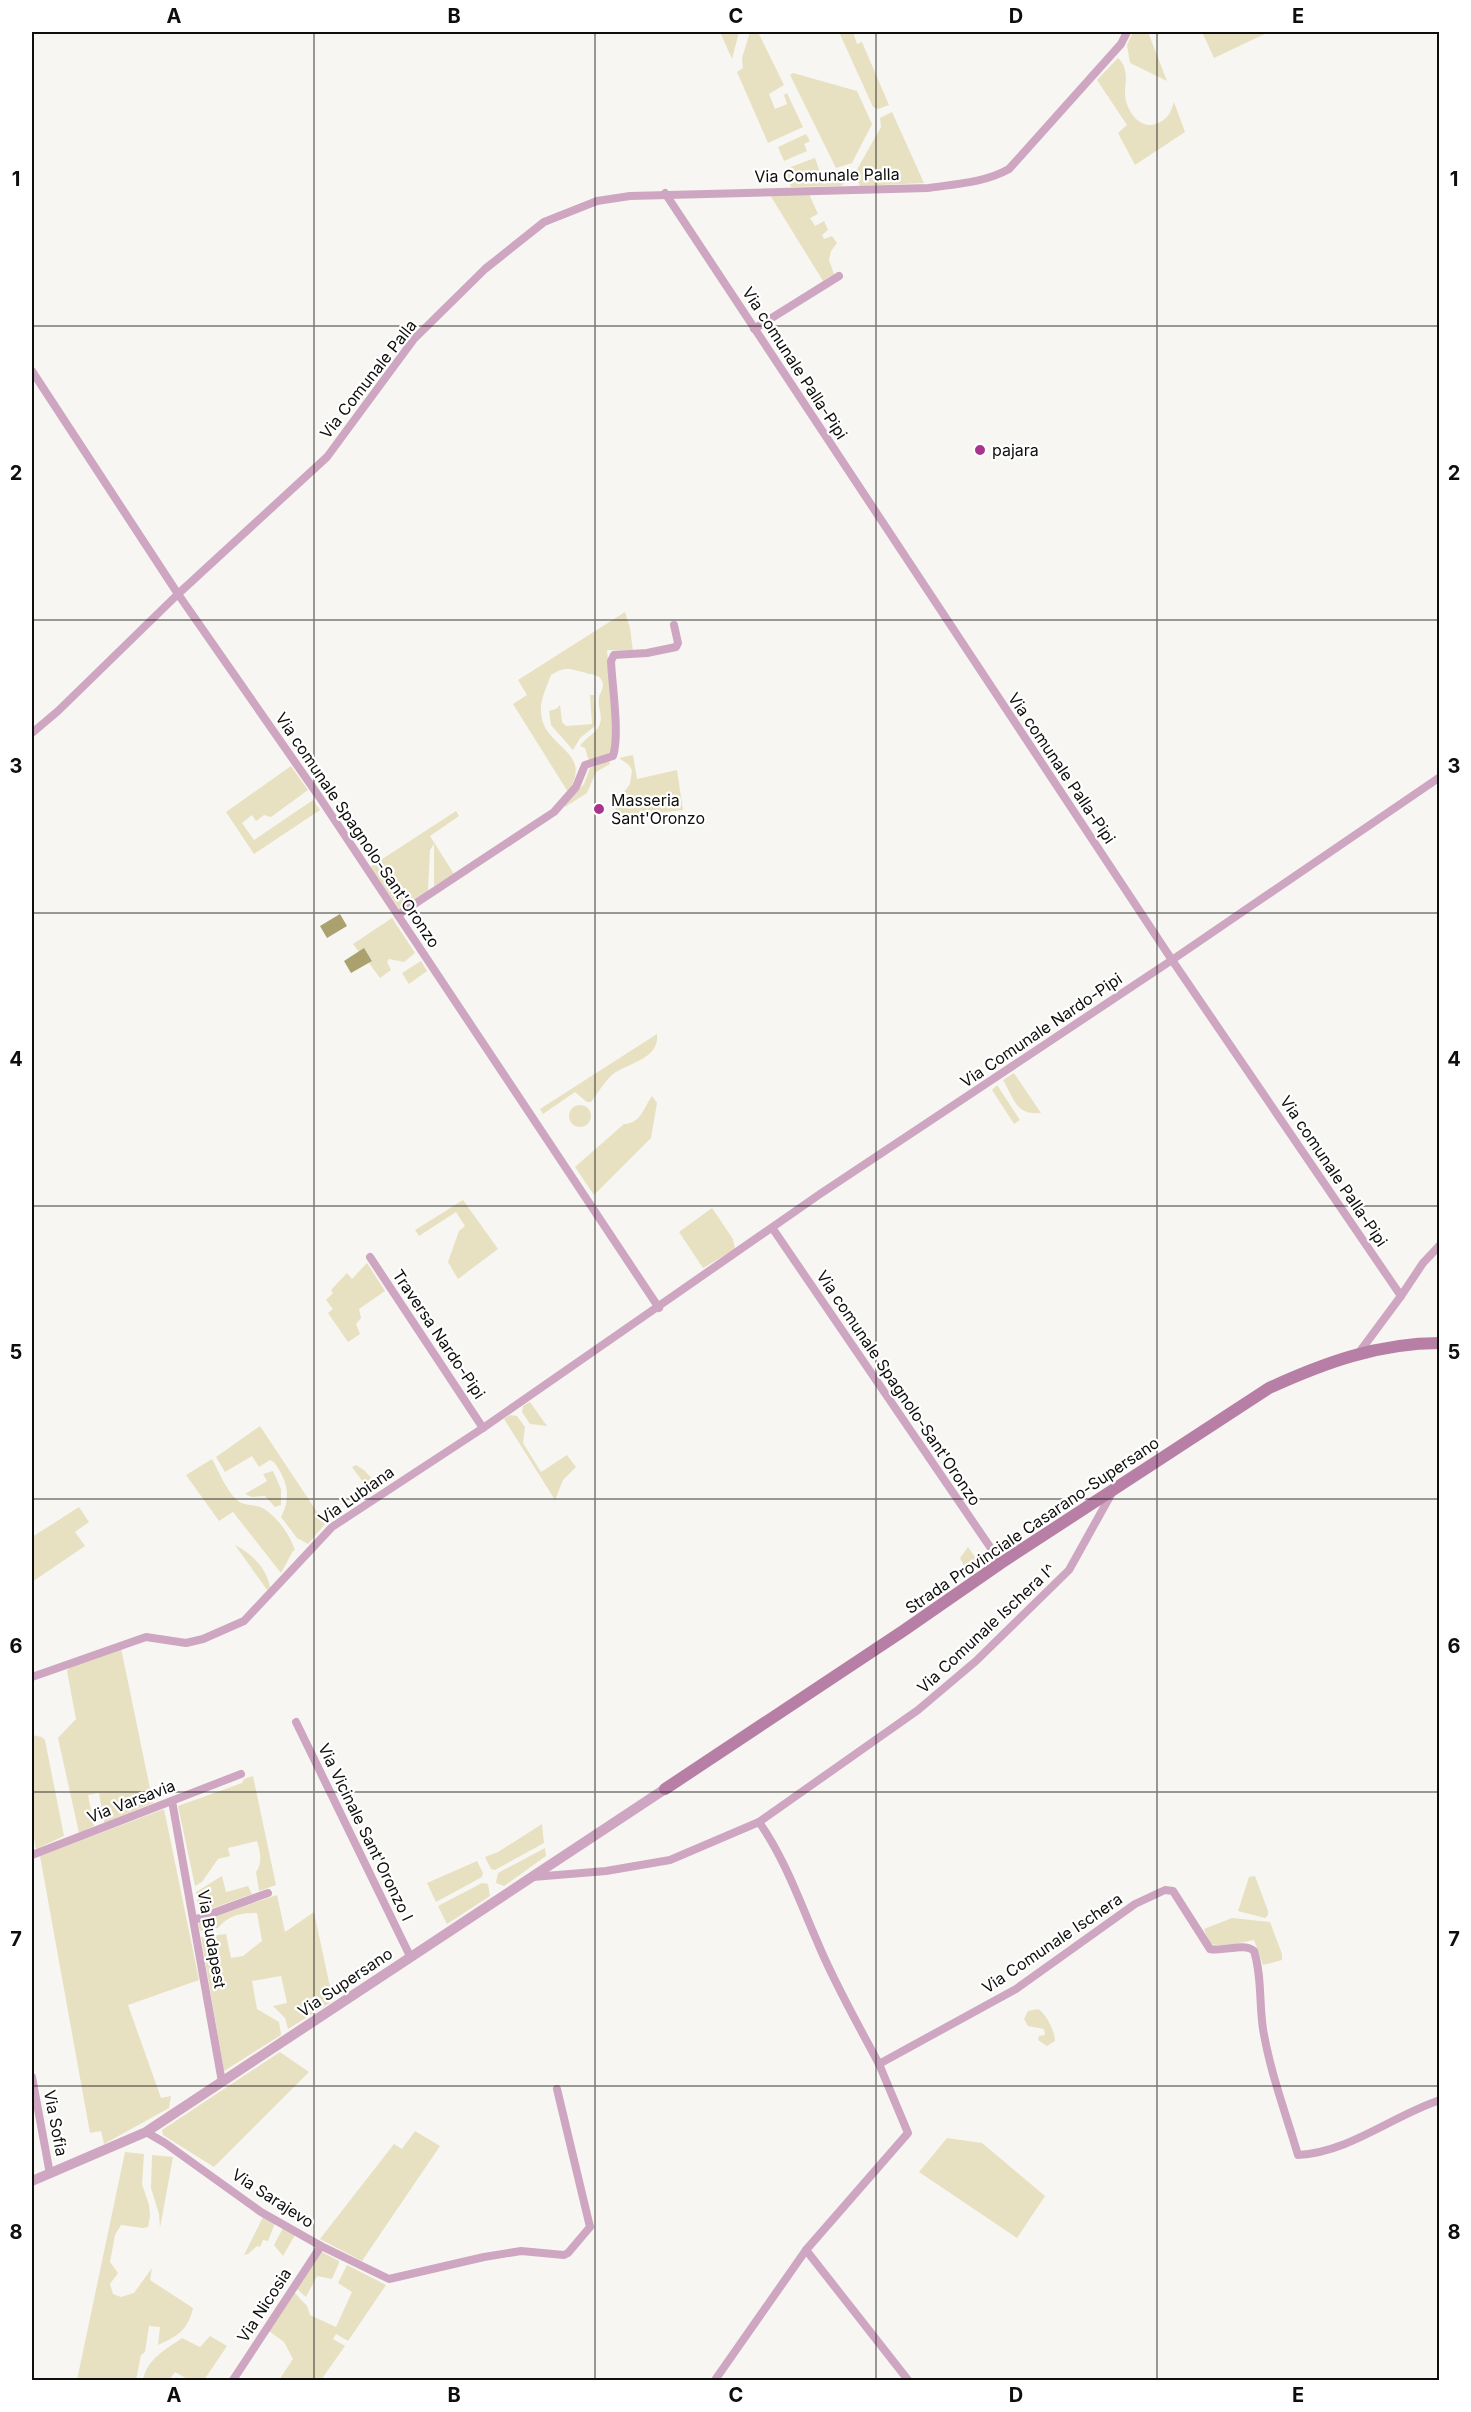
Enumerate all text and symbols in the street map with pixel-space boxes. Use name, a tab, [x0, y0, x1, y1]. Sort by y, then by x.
text: A	[167, 4, 182, 28]
text: B	[447, 4, 461, 28]
text: C	[729, 4, 743, 28]
text: D	[1009, 4, 1023, 28]
text: E	[1292, 4, 1304, 28]
street label: Via Comunale Palla	[754, 164, 900, 186]
text: 1	[12, 167, 20, 191]
text: 1	[1450, 167, 1458, 191]
street label: Via comunale Palla-Pipi	[738, 283, 852, 443]
street label: Via Comunale Palla	[315, 316, 421, 442]
place label: pajara	[992, 440, 1039, 460]
marker: pajara	[973, 443, 987, 457]
text: 2	[10, 461, 22, 485]
text: 2	[1448, 461, 1460, 485]
street label: Via comunale Palla-Pipi	[1004, 689, 1120, 847]
street label: Via comunale Spagnolo-Sant'Oronzo	[272, 709, 444, 951]
text: 3	[10, 754, 22, 778]
text: 3	[1448, 754, 1460, 778]
place label: Masseria Sant'Oronzo	[611, 790, 705, 828]
marker: Masseria Sant'Oronzo	[592, 802, 606, 816]
street label: Via Comunale Nardo-Pipi	[956, 968, 1126, 1092]
text: 4	[9, 1047, 23, 1071]
text: 4	[1447, 1047, 1461, 1071]
street label: Via comunale Palla-Pipi	[1276, 1092, 1392, 1250]
street label: Traversa Nardo-Pipi	[388, 1266, 490, 1402]
street label: Via comunale Spagnolo-Sant'Oronzo	[813, 1267, 985, 1509]
text: 5	[10, 1340, 22, 1364]
text: 5	[1448, 1340, 1460, 1364]
street label: Strada Provinciale Casarano-Supersano	[901, 1432, 1163, 1618]
street label: Via Lubiana	[314, 1462, 398, 1528]
street label: Via Comunale Ischera I^	[913, 1559, 1059, 1697]
text: 6	[10, 1634, 23, 1658]
text: 6	[1448, 1634, 1461, 1658]
street label: Via Vicinale Sant'Oronzo I	[314, 1740, 418, 1924]
street label: Via Varsavia	[84, 1775, 178, 1827]
street label: Via Budapest	[193, 1888, 231, 1990]
street label: Via Comunale Ischera	[978, 1889, 1126, 1997]
text: 7	[10, 1927, 22, 1951]
text: 7	[1448, 1927, 1460, 1951]
street label: Via Supersano	[294, 1943, 396, 2021]
street label: Via Sofia	[40, 2088, 72, 2158]
street label: Via Sarajevo	[228, 2164, 318, 2232]
text: 8	[9, 2220, 23, 2244]
text: 8	[1447, 2220, 1461, 2244]
street label: Via Nicosia	[233, 2264, 295, 2346]
text: A	[167, 2383, 182, 2407]
text: B	[447, 2383, 461, 2407]
text: C	[729, 2383, 743, 2407]
text: D	[1009, 2383, 1023, 2407]
text: E	[1292, 2383, 1304, 2407]

